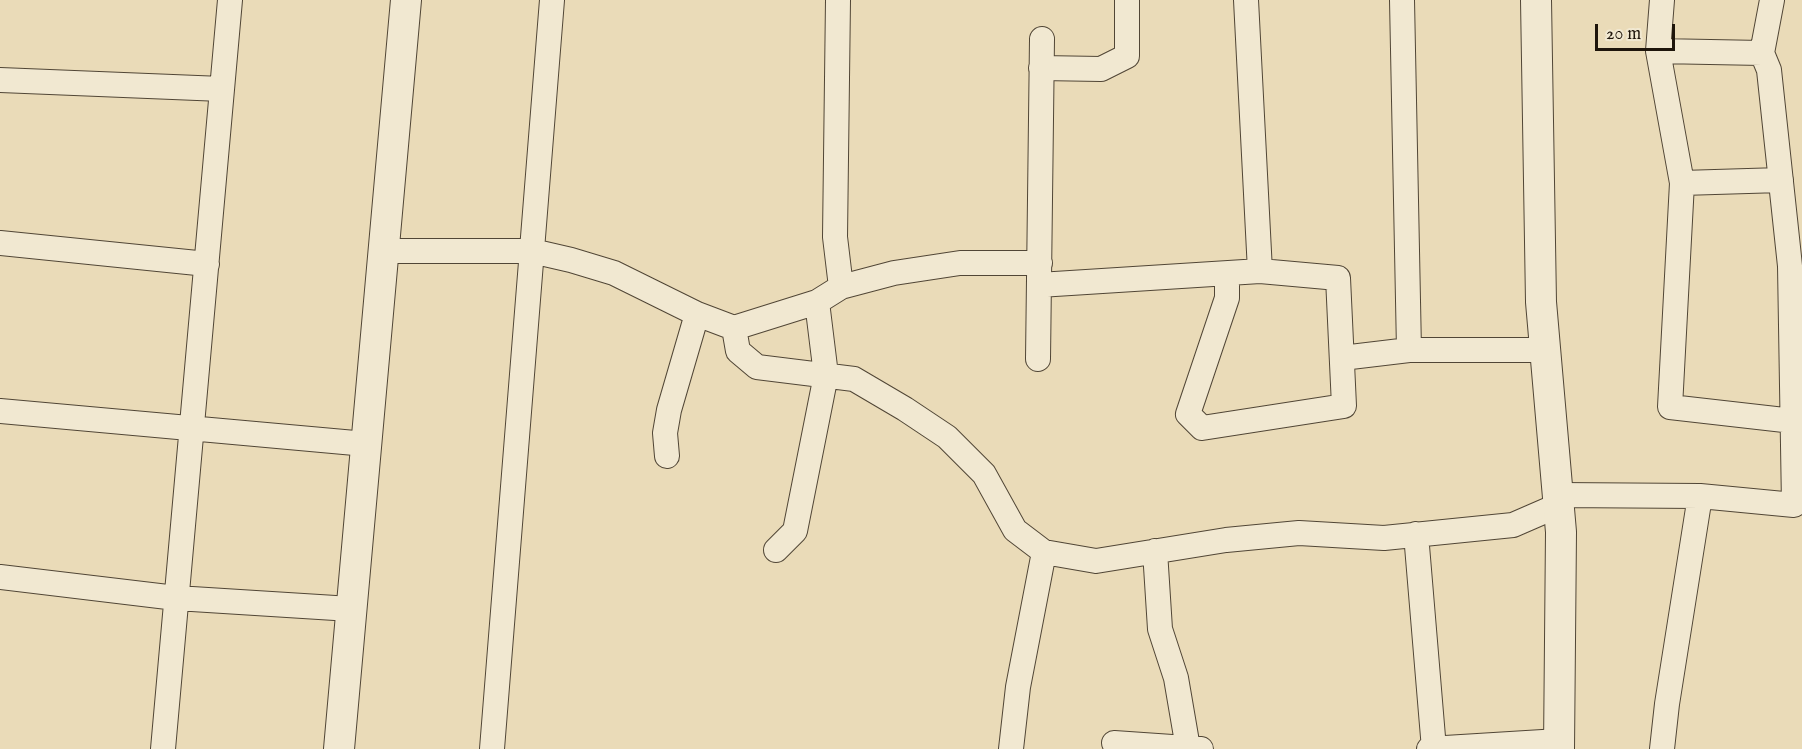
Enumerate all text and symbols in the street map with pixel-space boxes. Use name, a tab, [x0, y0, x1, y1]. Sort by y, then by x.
scale bar	[1598, 12, 1678, 50]
text: 20 m	[1606, 23, 1641, 46]

